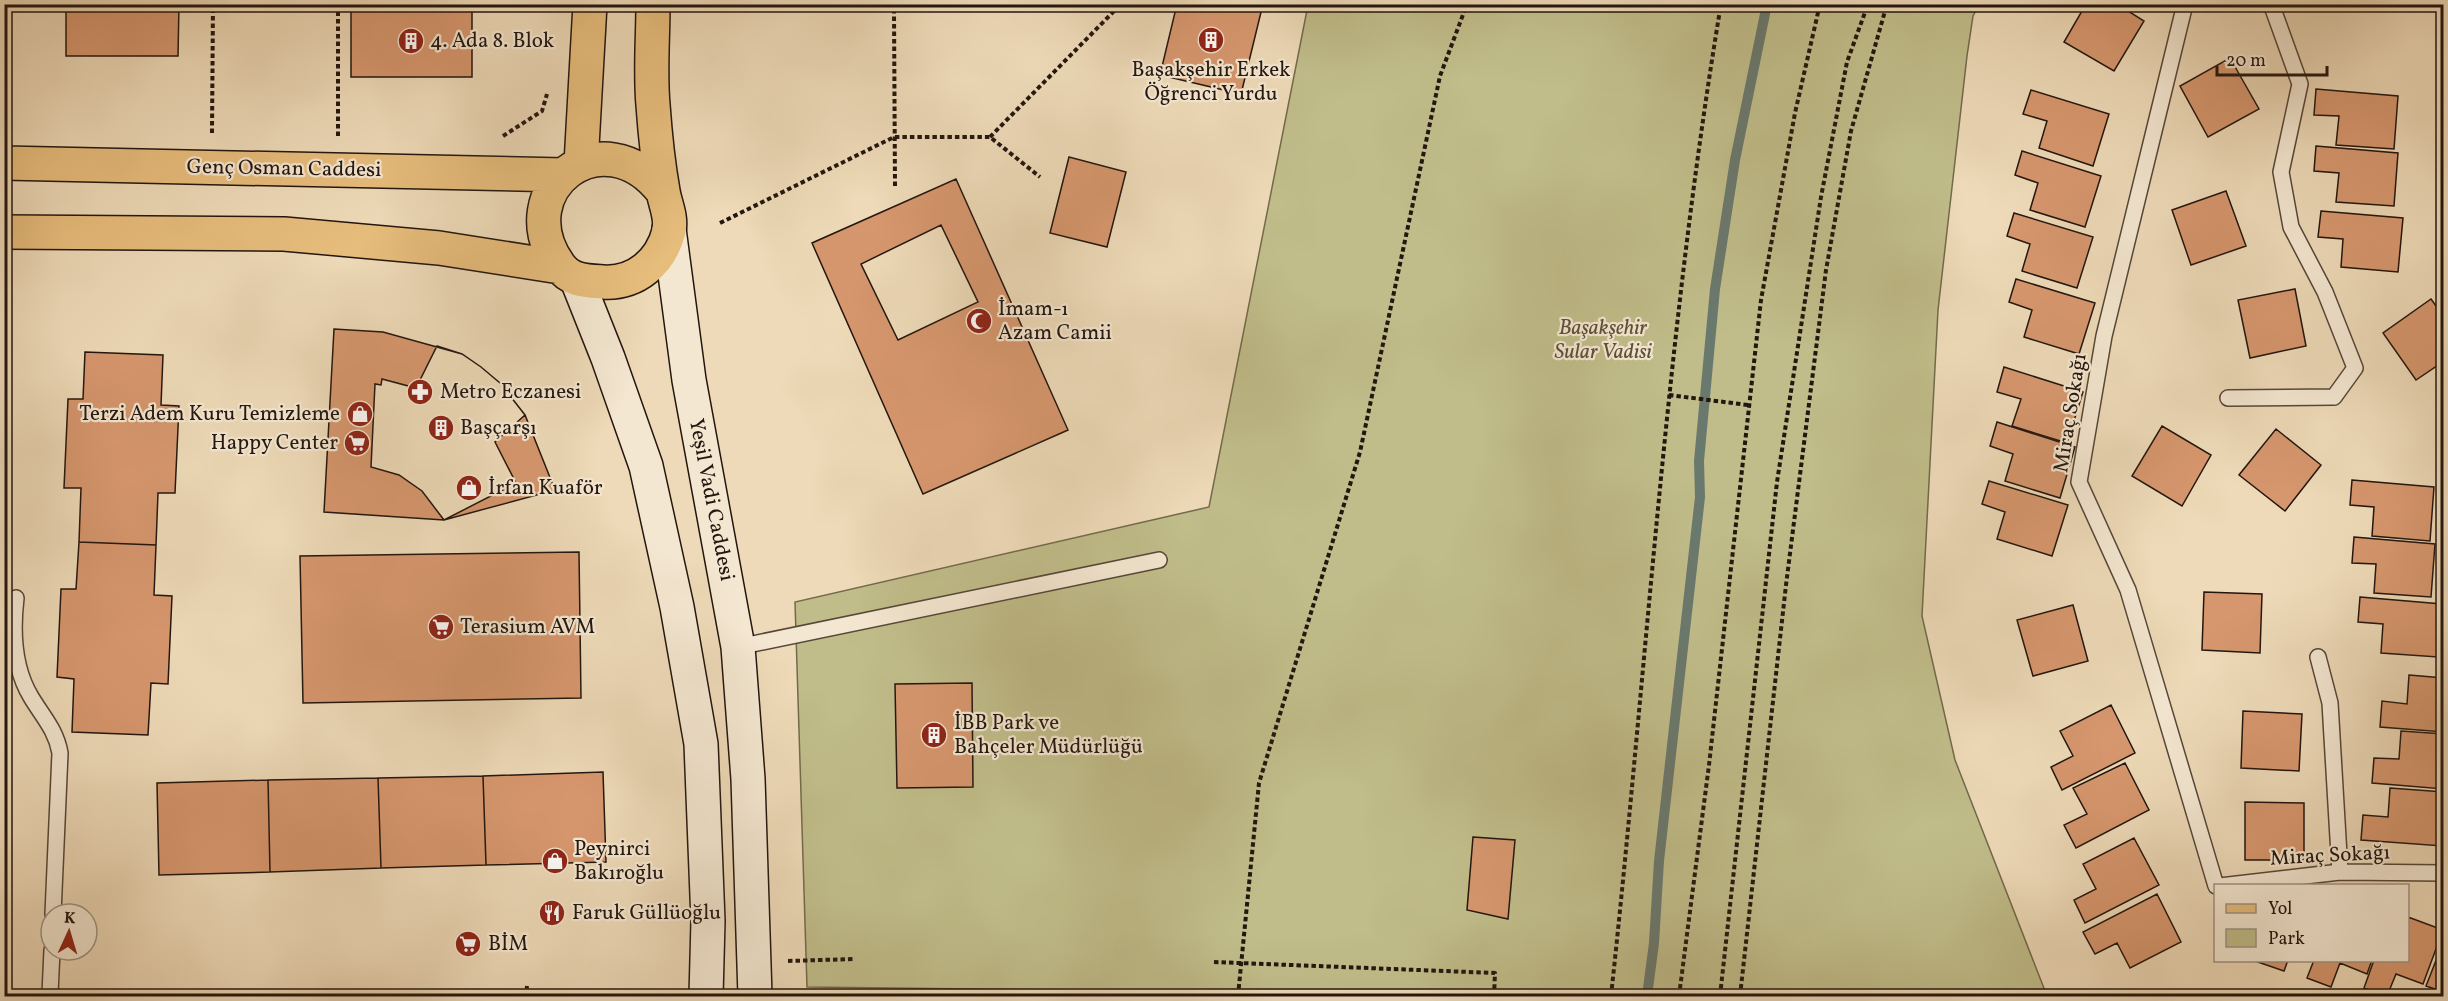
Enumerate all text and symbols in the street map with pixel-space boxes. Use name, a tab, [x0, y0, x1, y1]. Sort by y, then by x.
building icon: Başakşehir Erkek Öğrenci Yurdu	[1196, 25, 1226, 55]
building icon: 4. Ada 8. Blok	[396, 26, 426, 56]
place label: 4. Ada 8. Blok	[430, 27, 555, 56]
scale bar	[2217, 39, 2326, 77]
text: 20 m	[2226, 49, 2266, 74]
place label: Başakşehir Erkek Öğrenci Yurdu	[1131, 56, 1291, 109]
street label: Genç Osman Caddesi	[186, 153, 382, 185]
place label: İmam-ı Azam Camii	[998, 295, 1112, 348]
mosque icon: İmam-ı Azam Camii	[964, 306, 994, 336]
park label: Başakşehir Sular Vadisi	[1554, 314, 1652, 367]
street label: Miraç Sokağı	[2047, 351, 2095, 475]
pharmacy icon: Metro Eczanesi	[405, 377, 435, 407]
place label: Metro Eczanesi	[440, 378, 581, 407]
shop icon: Terzi Adem Kuru Temizleme	[345, 399, 375, 429]
place label: Terzi Adem Kuru Temizleme	[79, 400, 340, 429]
building icon: Başçarşı	[426, 413, 456, 443]
place label: Başçarşı	[460, 414, 536, 443]
street label: Yeşil Vadi Caddesi	[681, 416, 741, 584]
supermarket icon: Happy Center	[342, 428, 372, 458]
place label: Happy Center	[211, 429, 338, 458]
shop icon: İrfan Kuaför	[454, 473, 484, 503]
place label: İrfan Kuaför	[488, 474, 603, 503]
supermarket icon: Terasium AVM	[426, 612, 456, 642]
place label: Terasium AVM	[460, 613, 595, 642]
place label: İBB Park ve Bahçeler Müdürlüğü	[954, 709, 1143, 762]
building icon: İBB Park ve Bahçeler Müdürlüğü	[919, 720, 949, 750]
place label: Peynirci Bakıroğlu	[574, 835, 664, 888]
street label: Miraç Sokağı	[2269, 838, 2391, 874]
shop icon: Peynirci Bakıroğlu	[540, 846, 570, 876]
legend	[2214, 884, 2409, 962]
text: Yol	[2268, 897, 2293, 922]
restaurant icon: Faruk Güllüoğlu	[537, 898, 567, 928]
place label: Faruk Güllüoğlu	[572, 899, 721, 928]
north arrow	[39, 902, 99, 962]
text: K	[63, 908, 77, 930]
text: Park	[2268, 927, 2305, 952]
supermarket icon: BİM	[453, 929, 483, 959]
place label: BİM	[488, 930, 528, 959]

